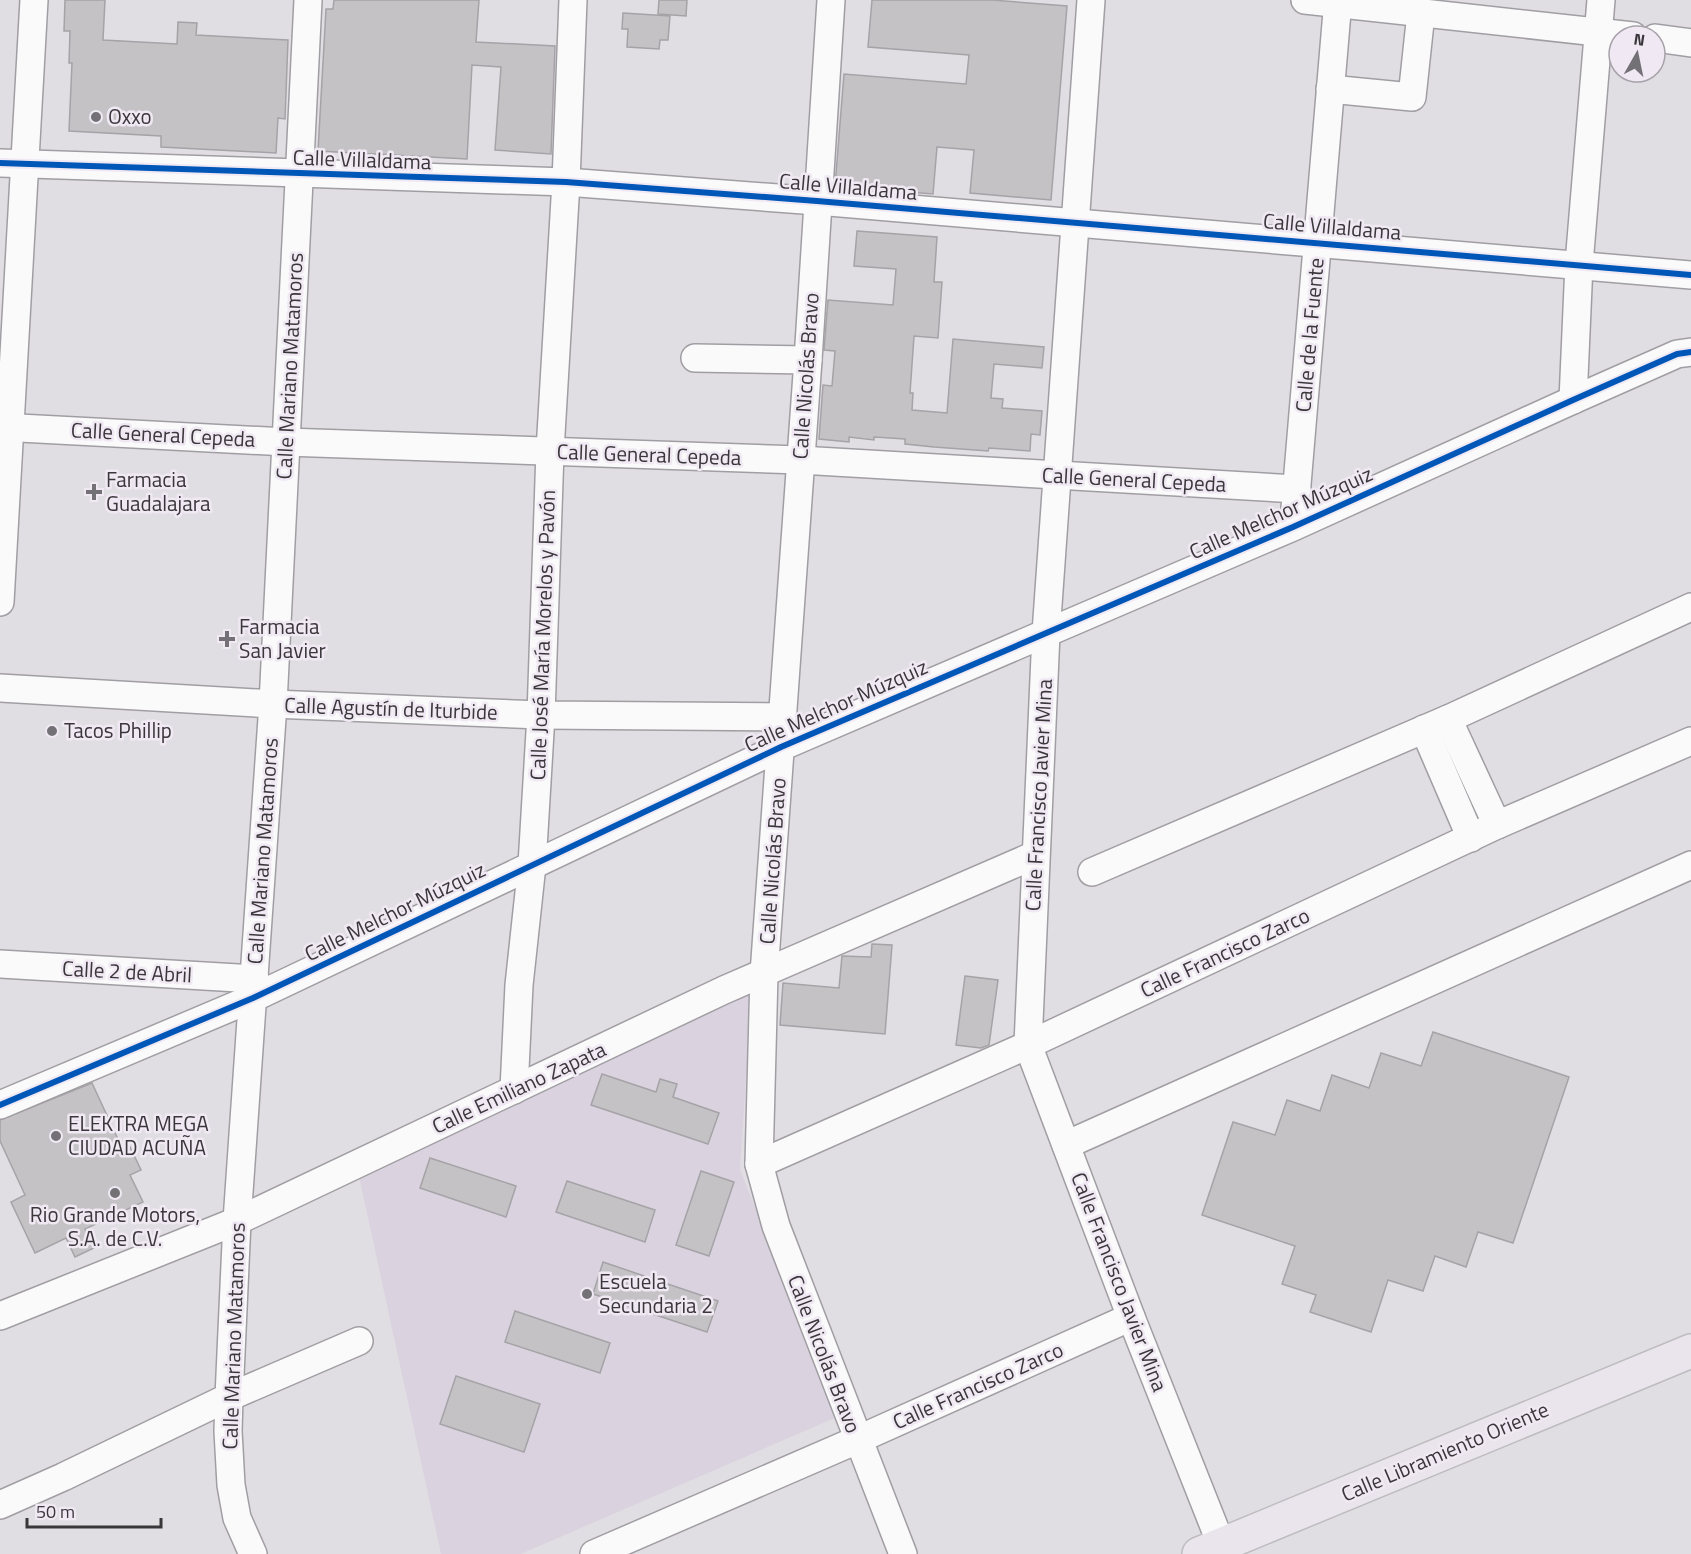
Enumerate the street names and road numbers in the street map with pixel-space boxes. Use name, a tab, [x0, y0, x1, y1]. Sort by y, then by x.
street label: Calle Villaldama	[292, 141, 432, 177]
street label: Calle Villaldama	[778, 164, 919, 208]
street label: Calle Villaldama	[1262, 204, 1403, 248]
street label: Calle Mariano Matamoros	[267, 252, 311, 480]
street label: Calle de la Fuente	[1286, 256, 1332, 413]
street label: Calle Nicolás Bravo	[783, 291, 827, 460]
street label: Calle General Cepeda	[70, 413, 257, 455]
street label: Calle General Cepeda	[556, 435, 742, 473]
street label: Calle Melchor Múzquiz	[1184, 457, 1377, 567]
street label: Calle General Cepeda	[1041, 458, 1228, 500]
street label: Calle José María Morelos y Pavón	[521, 489, 563, 781]
street label: Calle Melchor Múzquiz	[739, 650, 932, 760]
street label: Calle Francisco Javier Mina	[1016, 678, 1060, 912]
street label: Calle Agustín de Iturbide	[284, 688, 498, 728]
street label: Calle Mariano Matamoros	[238, 737, 286, 965]
street label: Calle Nicolás Bravo	[750, 776, 794, 945]
street label: Calle Melchor Múzquiz	[299, 853, 491, 969]
street label: Calle Francisco Zarco	[1135, 899, 1315, 1005]
street label: Calle 2 de Abril	[61, 952, 193, 990]
street label: Calle Emiliano Zapata	[426, 1032, 611, 1142]
street label: Calle Francisco Javier Mina	[1063, 1167, 1177, 1396]
street label: Calle Mariano Matamoros	[213, 1222, 253, 1450]
street label: Calle Nicolás Bravo	[780, 1270, 870, 1437]
street label: Calle Francisco Zarco	[887, 1333, 1068, 1437]
street label: Calle Libramiento Oriente	[1336, 1393, 1553, 1509]

